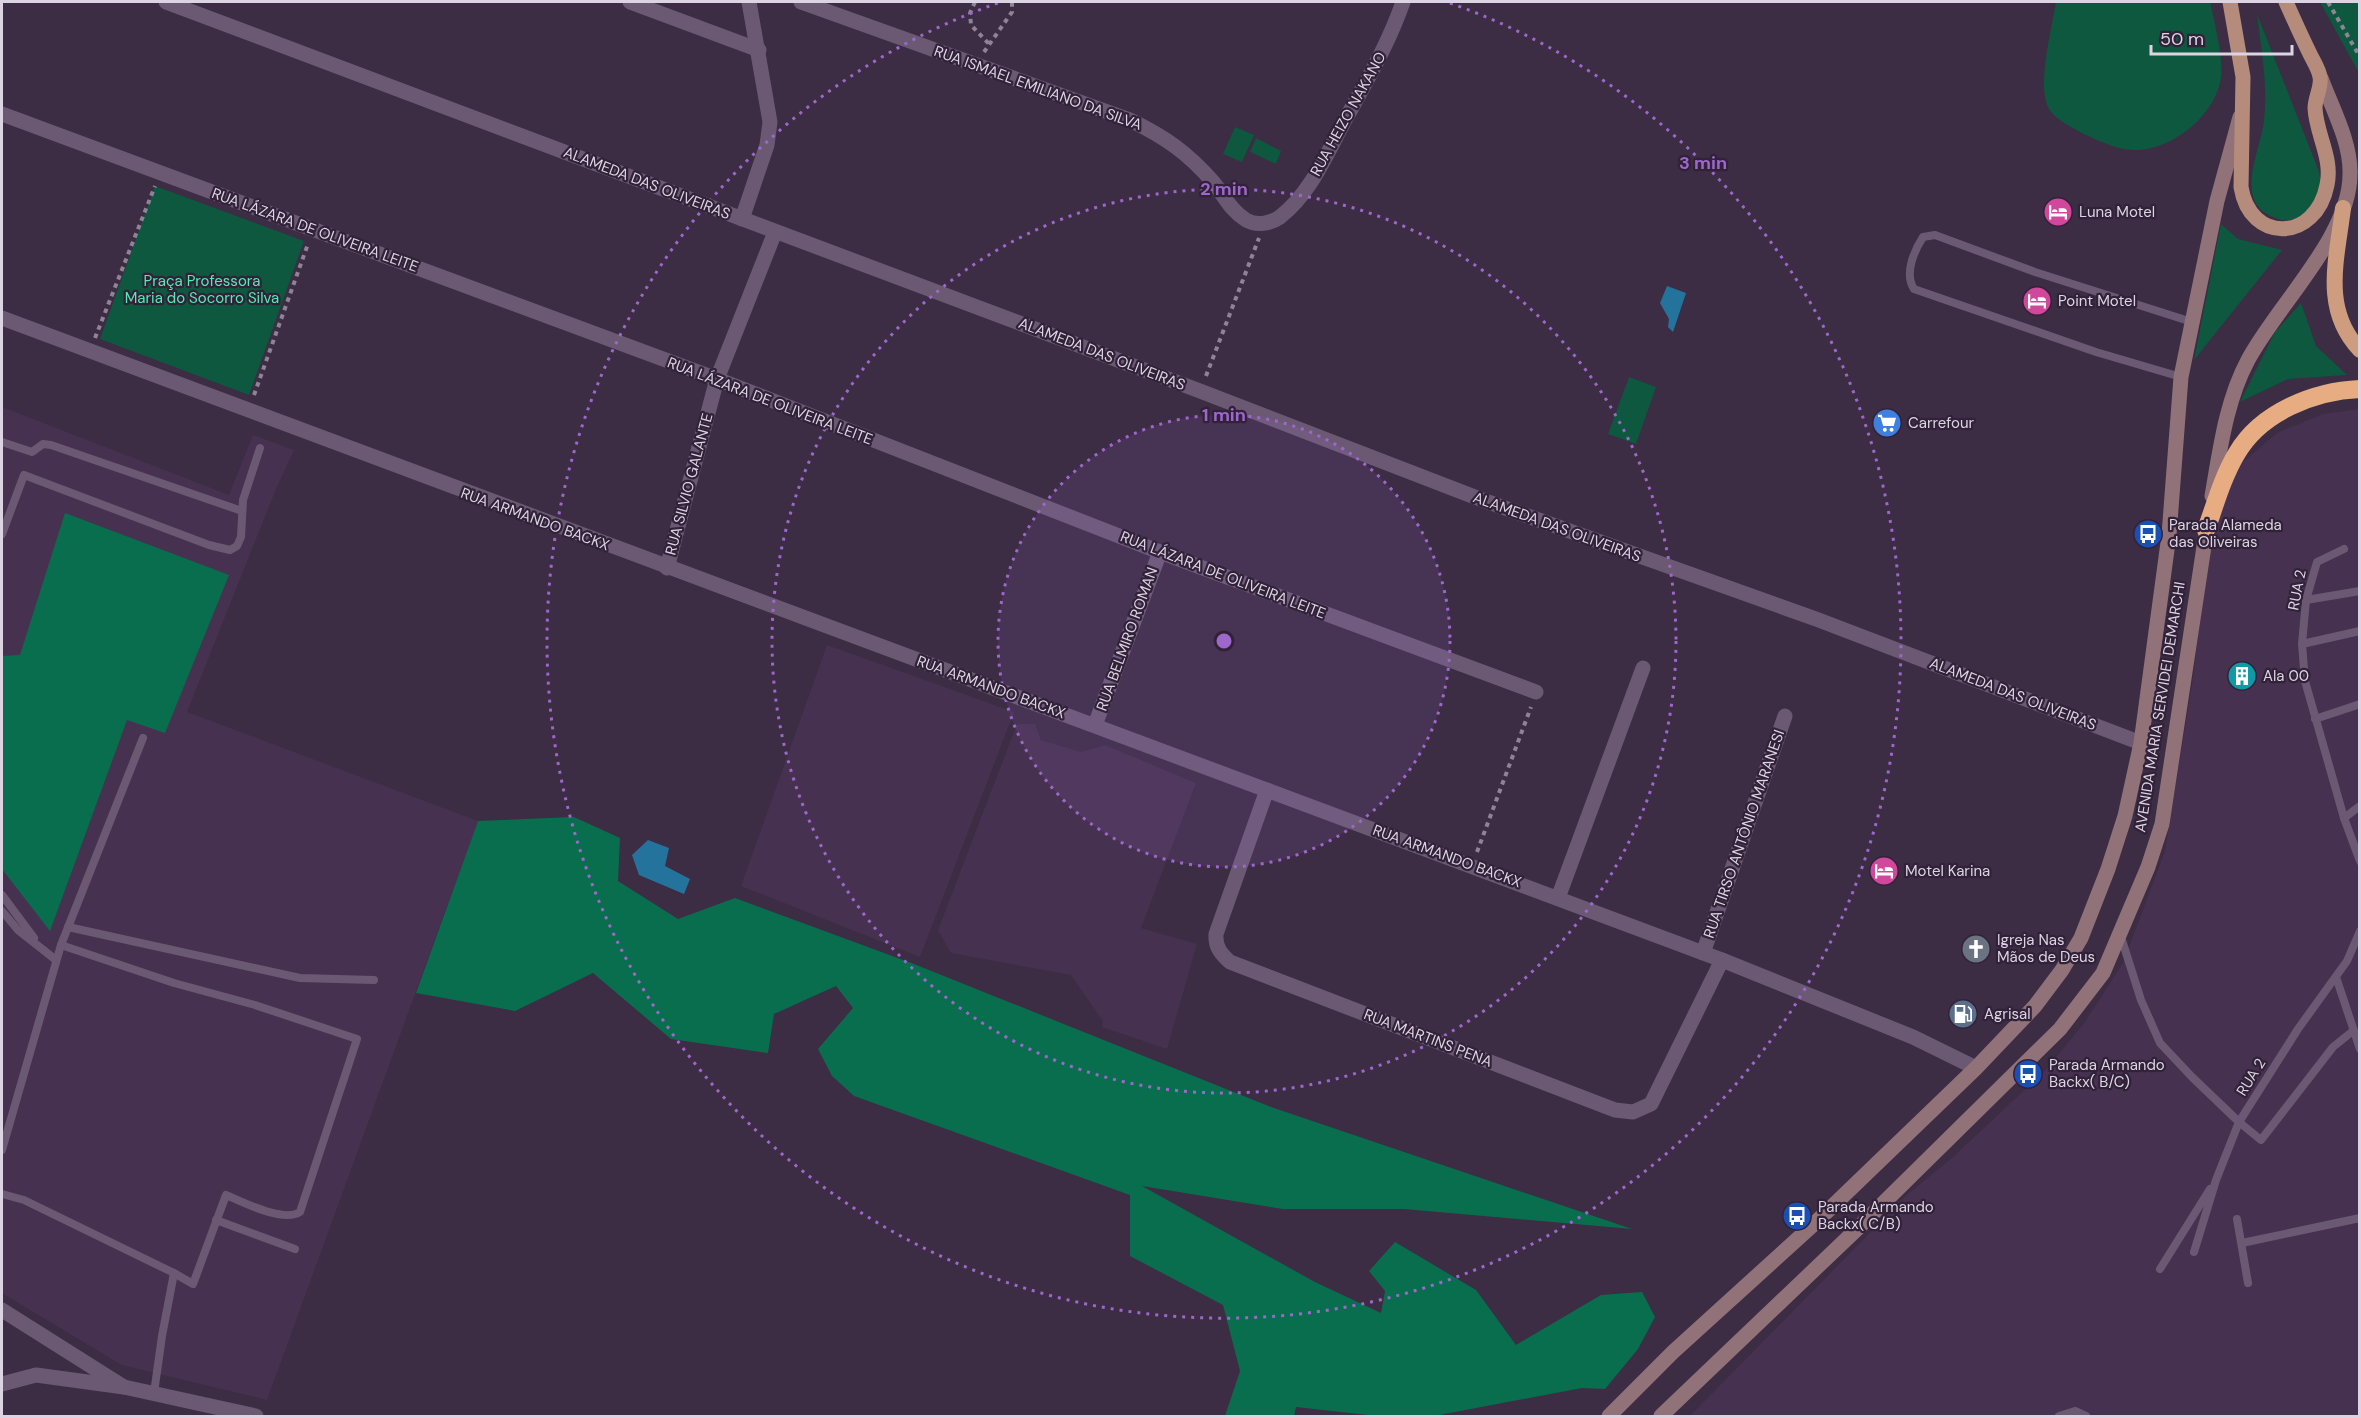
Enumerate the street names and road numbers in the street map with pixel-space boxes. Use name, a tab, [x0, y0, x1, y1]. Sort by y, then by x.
street label: RUA ISMAEL EMILIANO DA SILVA	[931, 41, 1145, 135]
street label: RUA HEIZO NAKANO	[1306, 48, 1390, 180]
street label: ALAMEDA DAS OLIVEIRAS	[561, 142, 734, 224]
street label: RUA LÁZARA DE OLIVEIRA LEITE	[209, 183, 421, 277]
street label: ALAMEDA DAS OLIVEIRAS	[1016, 313, 1189, 395]
street label: RUA LÁZARA DE OLIVEIRA LEITE	[664, 353, 876, 449]
street label: RUA SILVIO GALANTE	[660, 411, 718, 557]
street label: RUA ARMANDO BACKX	[458, 483, 612, 555]
street label: ALAMEDA DAS OLIVEIRAS	[1470, 487, 1644, 567]
street label: RUA LÁZARA DE OLIVEIRA LEITE	[1117, 527, 1329, 623]
street label: RUA BELMIRO ROMAN	[1092, 564, 1162, 714]
street label: RUA 2	[2283, 568, 2311, 612]
street label: AVENIDA MARIA SERVIDEI DEMARCHI	[2130, 580, 2190, 834]
street label: RUA ARMANDO BACKX	[914, 651, 1068, 723]
street label: ALAMEDA DAS OLIVEIRAS	[1927, 653, 2100, 735]
street label: RUA TIRSO ANTÔNIO MARANESI	[1699, 727, 1789, 941]
street label: RUA ARMANDO BACKX	[1370, 820, 1524, 892]
street label: RUA MARTINS PENA	[1361, 1004, 1495, 1072]
street label: RUA 2	[2232, 1054, 2270, 1100]

